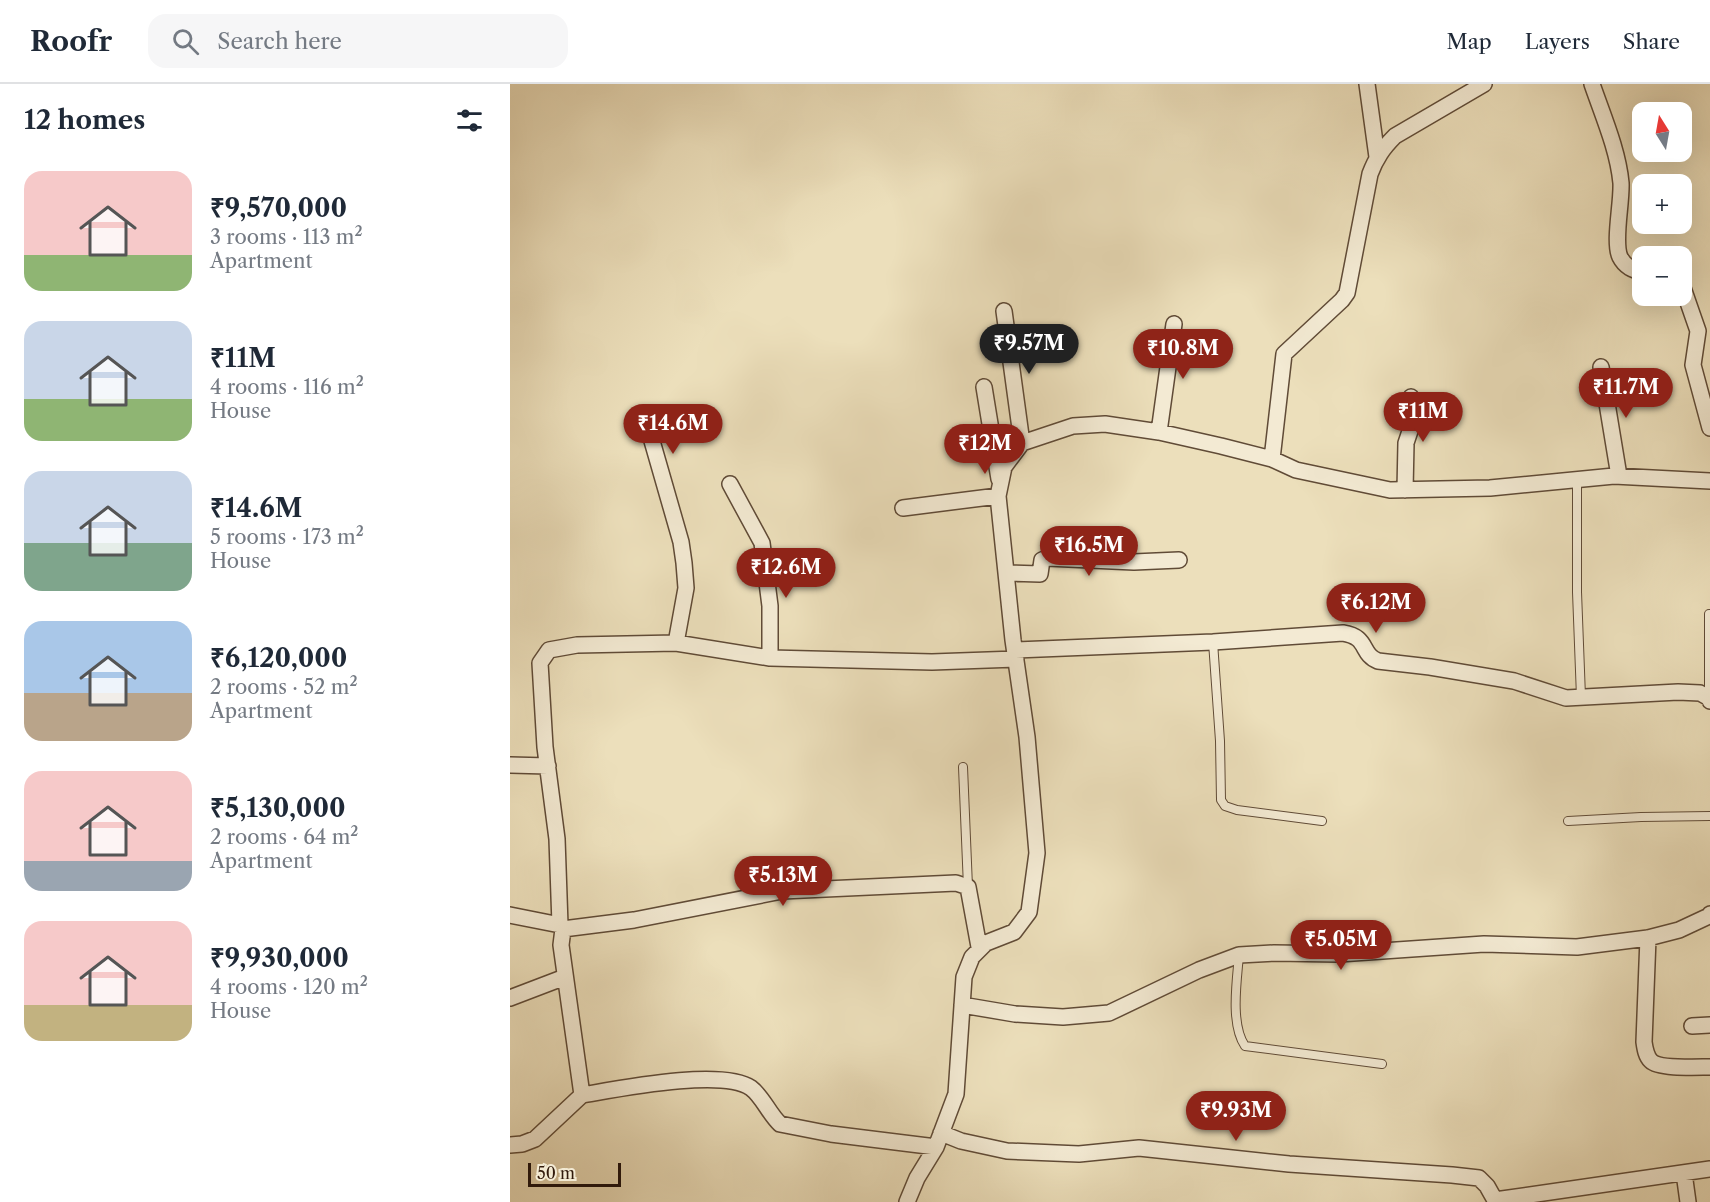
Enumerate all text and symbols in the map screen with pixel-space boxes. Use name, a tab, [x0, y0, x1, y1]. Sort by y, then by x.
search box	[148, 14, 568, 68]
text: Roofr	[30, 24, 112, 58]
icon: search	[169, 25, 202, 58]
text: Search here	[217, 28, 342, 55]
text: Map	[1447, 29, 1492, 54]
text: Layers	[1525, 29, 1590, 54]
text: Share	[1623, 29, 1680, 54]
north arrow	[1632, 102, 1692, 162]
map controls	[1632, 102, 1692, 306]
text: 12 homes	[24, 104, 145, 136]
icon: filters	[453, 104, 486, 137]
button: +	[1632, 174, 1692, 234]
text: ₹9,570,000	[210, 192, 347, 224]
icon: home	[72, 195, 144, 267]
text: 3 rooms · 113 m²	[210, 225, 363, 249]
button: −	[1632, 246, 1692, 306]
text: Apartment	[210, 249, 313, 273]
pin: ₹9.57M	[980, 324, 1078, 375]
pin: ₹10.8M	[1134, 329, 1232, 380]
text: ₹9.57M	[994, 331, 1064, 355]
text: ₹10.8M	[1147, 336, 1219, 360]
text: ₹11M	[210, 342, 276, 374]
icon: home	[72, 345, 144, 417]
pin: ₹11.7M	[1577, 368, 1675, 419]
text: 4 rooms · 116 m²	[210, 375, 364, 399]
text: ₹11.7M	[1593, 375, 1659, 399]
pin: ₹11M	[1387, 392, 1459, 443]
text: House	[210, 399, 271, 423]
text: ₹11M	[1398, 399, 1448, 423]
pin: ₹14.6M	[624, 404, 722, 455]
text: ₹14.6M	[637, 411, 709, 435]
pin: ₹12M	[949, 424, 1021, 475]
text: ₹12M	[958, 431, 1012, 455]
text: ₹14.6M	[210, 492, 302, 524]
icon: home	[72, 495, 144, 567]
text: 5 rooms · 173 m²	[210, 525, 364, 549]
pin: ₹16.5M	[1040, 526, 1138, 577]
text: ₹16.5M	[1054, 533, 1124, 557]
pin: ₹12.6M	[737, 548, 835, 599]
text: House	[210, 549, 271, 573]
text: ₹12.6M	[751, 555, 821, 579]
pin: ₹6.12M	[1327, 583, 1425, 634]
text: ₹6.12M	[1341, 590, 1411, 614]
text: ₹6,120,000	[210, 642, 347, 674]
icon: home	[72, 645, 144, 717]
text: 2 rooms · 52 m²	[210, 675, 358, 699]
text: Apartment	[210, 699, 313, 723]
text: ₹5,130,000	[210, 792, 346, 824]
icon: home	[72, 795, 144, 867]
text: 2 rooms · 64 m²	[210, 825, 359, 849]
text: Apartment	[210, 849, 313, 873]
pin: ₹5.13M	[734, 856, 832, 907]
text: ₹5.13M	[748, 863, 818, 887]
pin: ₹5.05M	[1292, 920, 1390, 971]
text: ₹5.05M	[1305, 927, 1377, 951]
text: ₹9,930,000	[210, 942, 349, 974]
icon: home	[72, 945, 144, 1017]
text: 4 rooms · 120 m²	[210, 975, 368, 999]
text: House	[210, 999, 271, 1023]
pin: ₹9.93M	[1187, 1091, 1285, 1142]
text: ₹9.93M	[1200, 1098, 1272, 1122]
scale bar	[528, 1160, 621, 1188]
text: 50 m	[537, 1163, 575, 1183]

